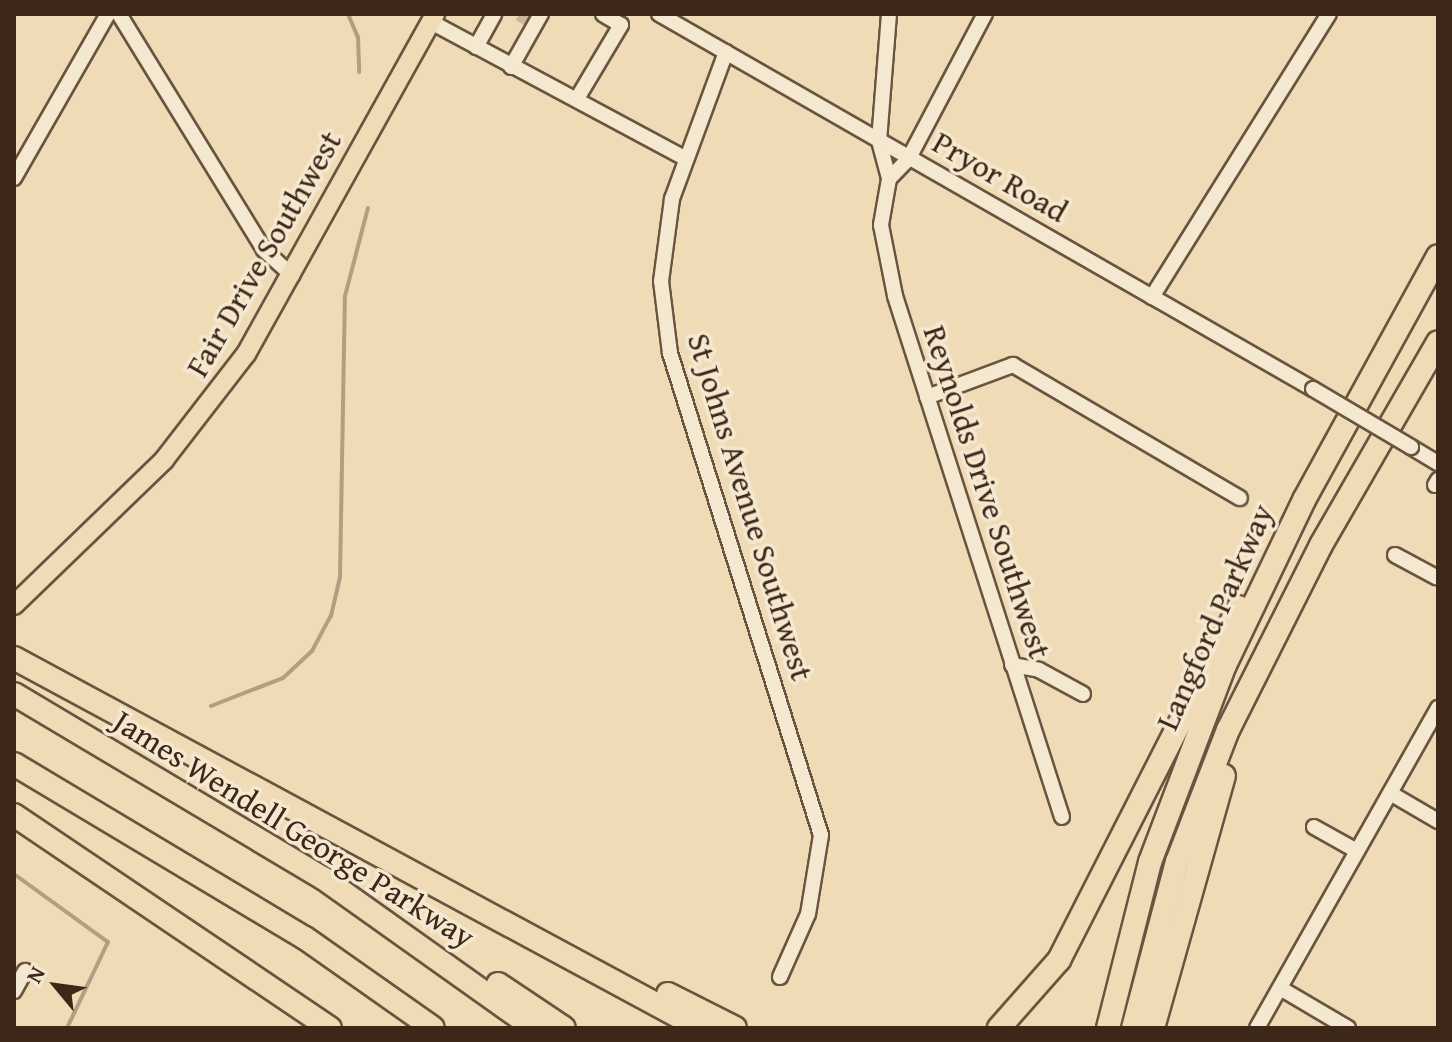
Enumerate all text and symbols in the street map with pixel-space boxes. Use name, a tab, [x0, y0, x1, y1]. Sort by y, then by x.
street label: Pryor Road	[926, 123, 1074, 231]
street label: Fair Drive Southwest	[178, 124, 350, 384]
street label: Reynolds Drive Southwest	[915, 321, 1059, 663]
street label: St Johns Avenue Southwest	[679, 329, 821, 685]
street label: Langford Parkway	[1148, 498, 1282, 736]
street label: James Wendell George Parkway	[106, 702, 482, 956]
north arrow	[16, 946, 96, 1026]
text: N	[17, 960, 53, 989]

